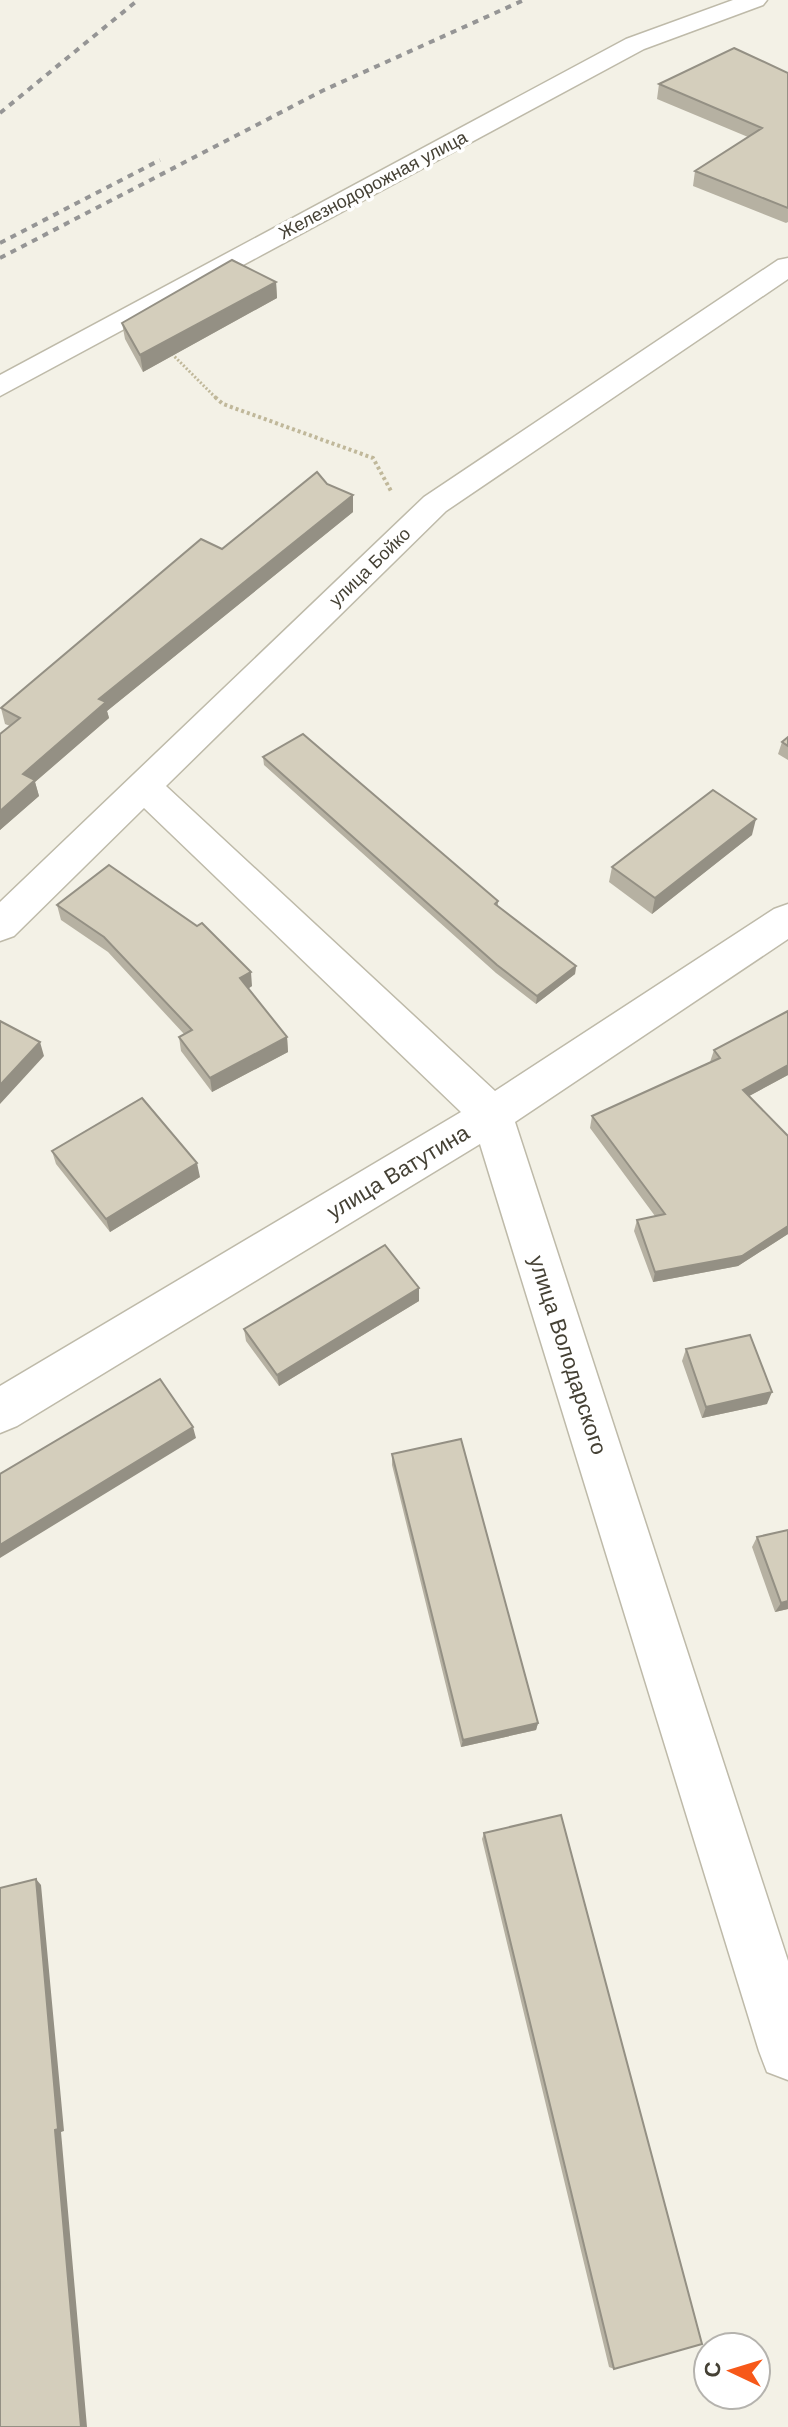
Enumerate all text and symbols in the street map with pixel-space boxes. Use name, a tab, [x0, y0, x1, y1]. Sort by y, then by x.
street label: Железнодорожная улица	[275, 126, 471, 243]
street label: улица Бойко	[325, 524, 415, 610]
street label: улица Ватутина	[323, 1119, 474, 1224]
street label: улица Володарского	[524, 1252, 612, 1458]
north arrow	[692, 2331, 772, 2411]
text: С	[700, 2361, 726, 2378]

